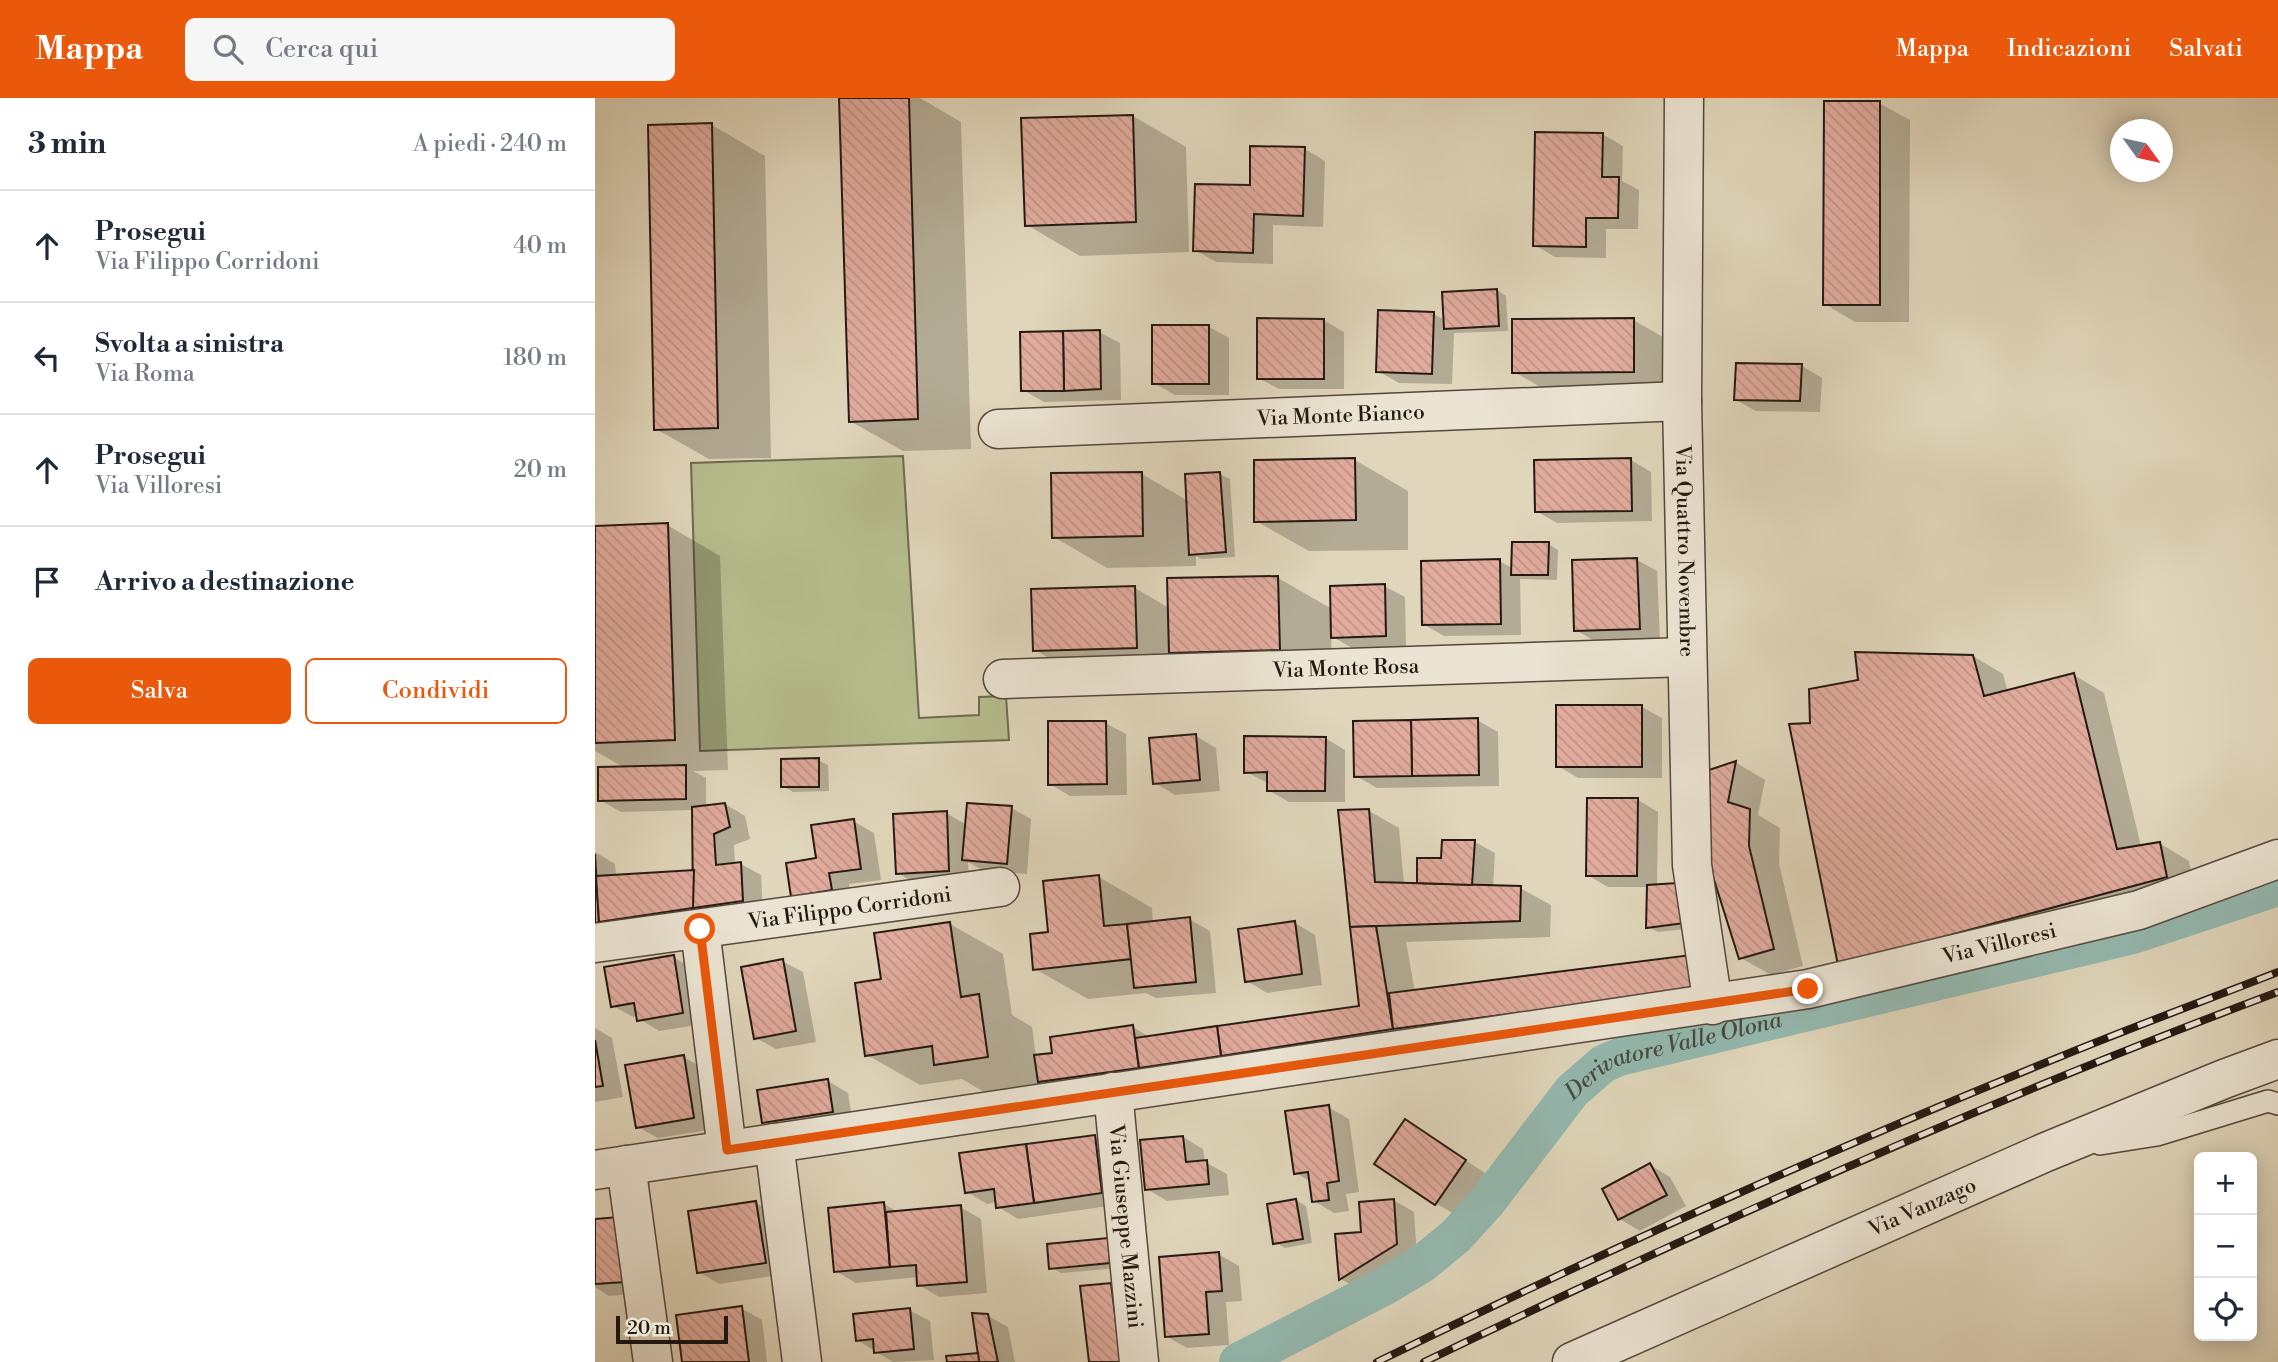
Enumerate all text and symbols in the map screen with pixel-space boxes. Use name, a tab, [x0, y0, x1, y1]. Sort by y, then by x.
search box	[185, 18, 675, 81]
text: Mappa	[35, 29, 143, 70]
icon: search	[209, 30, 247, 68]
text: Cerca qui	[265, 33, 378, 65]
text: Mappa	[1896, 34, 1969, 64]
text: Indicazioni	[2007, 34, 2131, 64]
text: Salvati	[2169, 34, 2243, 64]
north arrow	[2110, 119, 2173, 182]
text: 3 min	[28, 125, 106, 163]
text: A piedi · 240 m	[413, 130, 567, 158]
text: Prosegui	[95, 216, 206, 248]
icon: ahead	[28, 227, 66, 265]
text: 40 m	[513, 232, 567, 260]
text: Via Filippo Corridoni	[95, 248, 320, 276]
text: Svolta a sinistra	[95, 328, 284, 360]
icon: left	[28, 339, 66, 377]
text: 180 m	[503, 344, 567, 372]
text: Via Roma	[95, 360, 195, 388]
street label: Via Monte Bianco	[1255, 400, 1425, 432]
text: Prosegui	[95, 440, 206, 472]
street label: Via Quattro Novembre	[1669, 444, 1700, 657]
icon: ahead	[28, 451, 66, 489]
text: 20 m	[514, 456, 567, 484]
text: Via Villoresi	[95, 472, 222, 500]
icon: arrive	[28, 563, 66, 601]
text: Arrivo a destinazione	[95, 566, 354, 598]
street label: Via Monte Rosa	[1271, 654, 1420, 684]
button: Salva	[28, 658, 291, 724]
button: Condividi	[305, 658, 567, 724]
street label: Via Filippo Corridoni	[745, 882, 953, 936]
route start	[684, 913, 715, 944]
street label: Via Villoresi	[1939, 918, 2059, 971]
route end	[1792, 973, 1823, 1004]
water label: Derivatore Valle Olona	[1558, 1006, 1785, 1107]
street label: Via Giuseppe Mazzini	[1102, 1122, 1148, 1330]
map controls	[2194, 1152, 2257, 1341]
button: +	[2194, 1152, 2257, 1215]
street label: Via Vanzago	[1864, 1172, 1981, 1243]
button: −	[2194, 1215, 2257, 1278]
button: locate	[2194, 1278, 2257, 1341]
scale bar	[616, 1313, 728, 1345]
text: 20 m	[627, 1316, 671, 1340]

